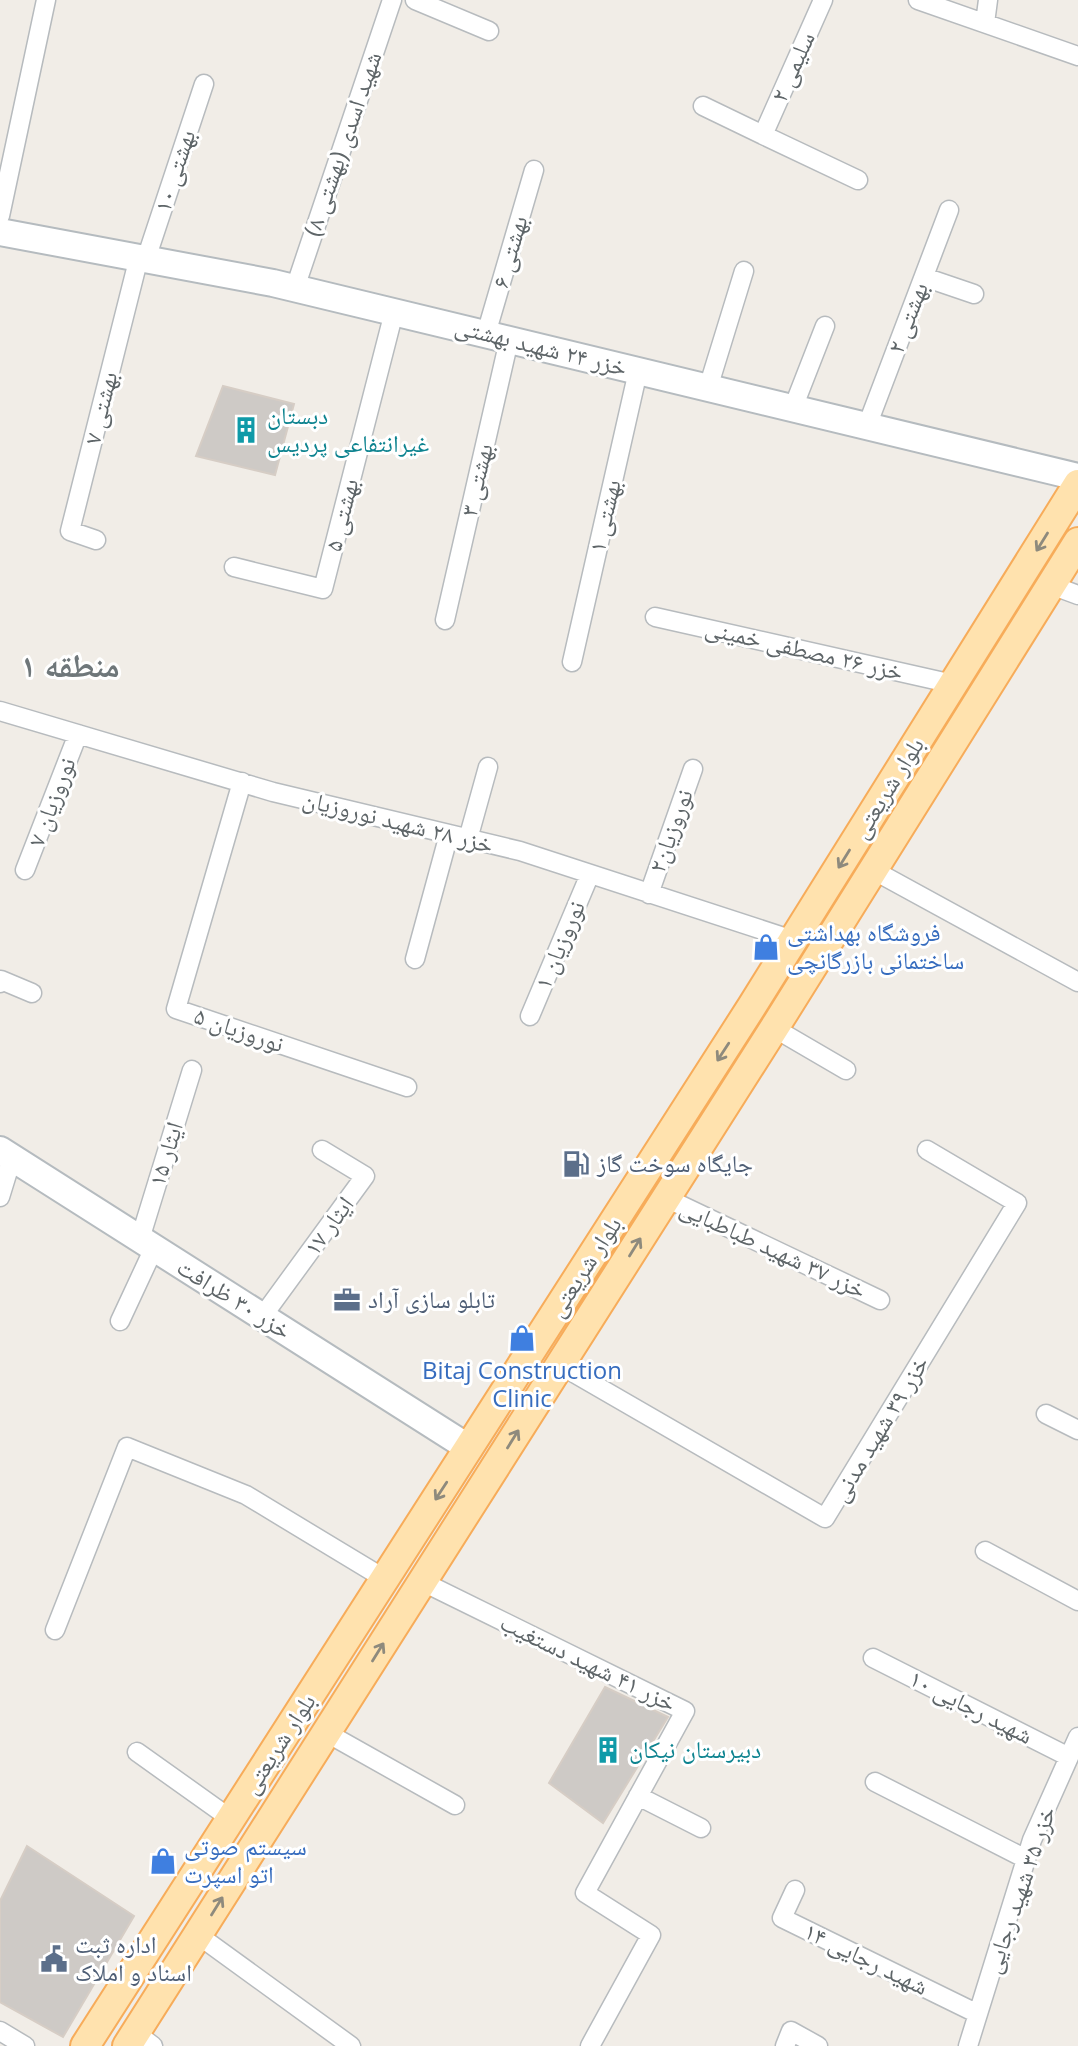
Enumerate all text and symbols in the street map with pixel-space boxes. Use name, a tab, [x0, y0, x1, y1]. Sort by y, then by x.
street label: سلیمی ۲	[762, 26, 822, 107]
street label: شهید اسدی (بهشتی ۸)	[295, 47, 389, 240]
street label: بهشتی ۱۰	[145, 125, 202, 216]
street label: بهشتی ۶	[483, 212, 535, 292]
street label: بهشتی ۲	[878, 277, 935, 358]
street label: خزر ۲۴ شهید بهشتی	[452, 308, 631, 383]
street label: بهشتی ۷	[75, 368, 124, 447]
place label: دبستان غیرانتفاعی پردیس	[267, 398, 429, 459]
building icon: دبستان غیرانتفاعی پردیس	[231, 415, 261, 445]
street label: بهشتی ۳	[451, 440, 500, 519]
street label: بهشتی ۵	[316, 475, 365, 554]
street label: بهشتی ۱	[579, 476, 628, 555]
one-way arrow	[1034, 531, 1048, 551]
street label: خزر ۲۶ مصطفی خمینی	[702, 610, 907, 687]
district label: منطقه ۱	[20, 643, 120, 686]
street label: بلوار شریعتی	[843, 730, 931, 844]
street label: نوروزیان ۷	[19, 752, 83, 851]
street label: خزر ۲۸ شهید نوروزیان	[300, 781, 497, 860]
street label: نوروزیان۲	[639, 784, 700, 877]
one-way arrow	[836, 849, 850, 869]
street label: نوروزیان ۱	[525, 895, 592, 994]
place label: فروشگاه بهداشتی ساختمانی بازرگانچی	[787, 915, 964, 976]
shop icon: فروشگاه بهداشتی ساختمانی بازرگانچی	[751, 932, 781, 962]
street label: نوروزیان ۵	[190, 998, 289, 1059]
one-way arrow	[715, 1042, 730, 1061]
street label: ایثار ۱۵	[139, 1117, 190, 1190]
place label: جایگاه سوخت گاز	[596, 1146, 753, 1179]
fuel station icon: جایگاه سوخت گاز	[561, 1149, 591, 1179]
street label: ایثار ۱۷	[295, 1189, 360, 1261]
street label: خزر ۳۷ شهید طباطبایی	[675, 1190, 872, 1305]
street label: بلوار شریعتی	[539, 1210, 629, 1323]
one-way arrow	[629, 1237, 643, 1257]
street label: خزر ۳۰ ظرافت	[171, 1250, 298, 1346]
place label: تابلو سازی آراد	[368, 1282, 495, 1315]
office icon: تابلو سازی آراد	[332, 1285, 362, 1315]
shop icon: Bitaj Construction Clinic	[507, 1323, 537, 1353]
street label: خزر ۳۹ شهید مدنی	[822, 1349, 935, 1507]
place label: Bitaj Construction Clinic	[422, 1353, 622, 1414]
one-way arrow	[506, 1430, 521, 1449]
one-way arrow	[434, 1481, 449, 1500]
street label: خزر ۴۱ شهید دستغیب	[495, 1605, 682, 1719]
one-way arrow	[372, 1642, 386, 1662]
street label: شهید رجایی ۱۰	[904, 1660, 1039, 1751]
street label: بلوار شریعتی	[233, 1687, 323, 1800]
place label: دبیرستان نیکان	[629, 1732, 761, 1765]
building icon: دبیرستان نیکان	[593, 1735, 623, 1765]
street label: خزر ۳۵ شهید رجایی	[975, 1802, 1063, 1978]
place label: سیستم صوتی اتو اسپرت	[184, 1829, 307, 1890]
shop icon: سیستم صوتی اتو اسپرت	[148, 1846, 178, 1876]
one-way arrow	[210, 1896, 224, 1916]
street label: شهید رجایی ۱۴	[799, 1913, 934, 2002]
place label: اداره ثبت اسناد و املاک	[75, 1927, 192, 1988]
public building icon: اداره ثبت اسناد و املاک	[39, 1944, 69, 1974]

